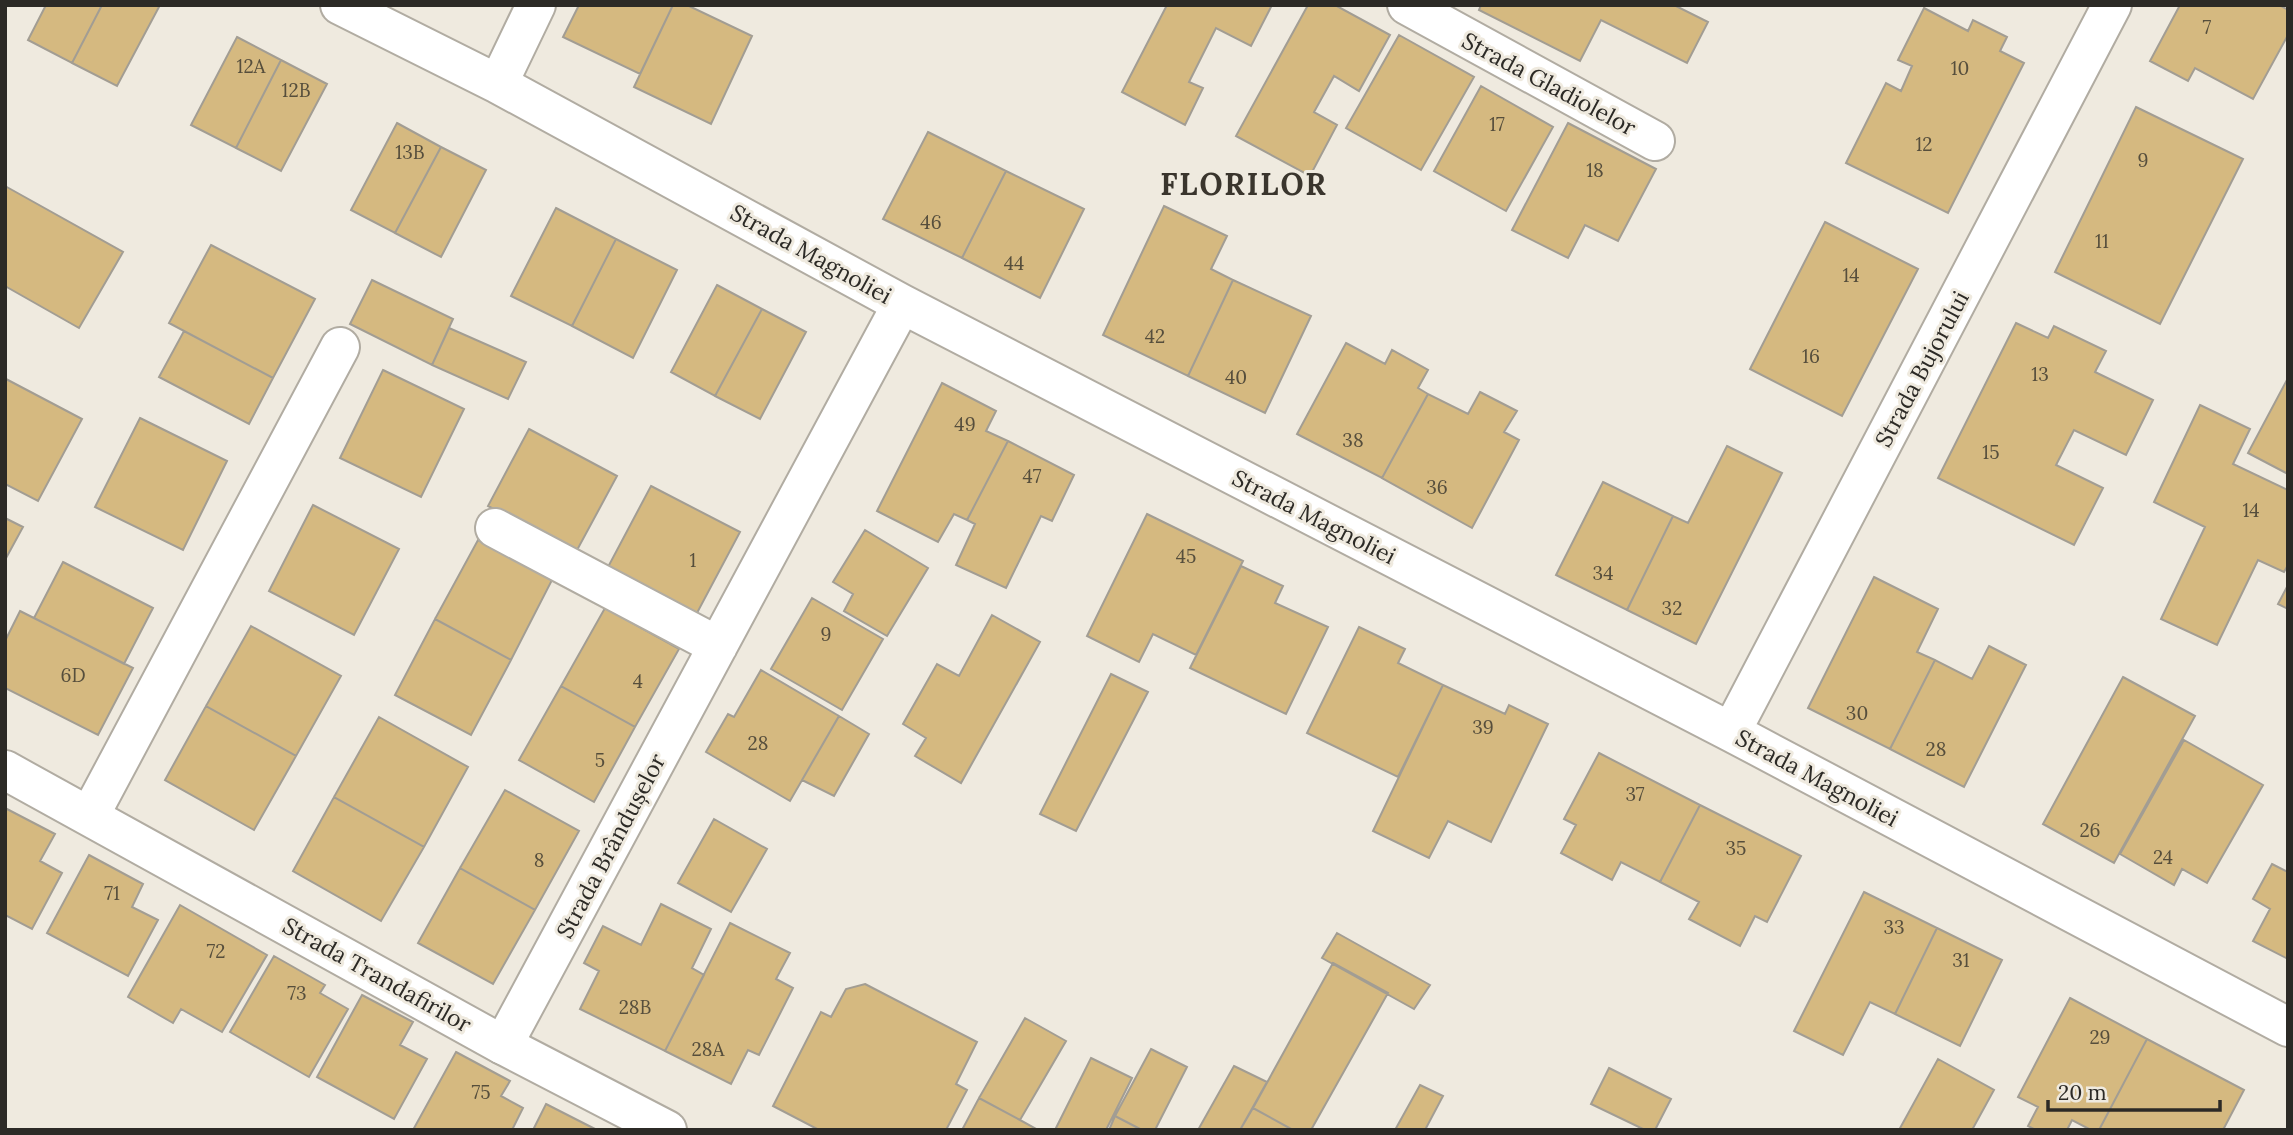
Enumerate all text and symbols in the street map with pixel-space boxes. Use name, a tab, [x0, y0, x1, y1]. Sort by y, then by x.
house number: 7	[2203, 15, 2212, 39]
street label: Strada Gladiolelor	[1457, 25, 1641, 142]
house number: 12A	[236, 54, 267, 78]
house number: 10	[1951, 56, 1969, 80]
house number: 12B	[282, 78, 311, 102]
house number: 17	[1489, 112, 1505, 136]
house number: 12	[1915, 132, 1933, 156]
house number: 13B	[395, 140, 425, 164]
house number: 9	[2138, 148, 2148, 172]
house number: 18	[1586, 158, 1604, 182]
district label: FLORILOR	[1160, 165, 1328, 203]
street label: Strada Magnoliei	[726, 197, 897, 310]
house number: 46	[920, 210, 942, 234]
house number: 11	[2095, 229, 2109, 253]
house number: 44	[1004, 251, 1024, 275]
house number: 14	[1842, 263, 1860, 287]
street label: Strada Bujorului	[1868, 286, 1975, 452]
house number: 42	[1145, 324, 1165, 348]
house number: 16	[1802, 344, 1820, 368]
house number: 13	[2031, 362, 2049, 386]
house number: 40	[1225, 365, 1247, 389]
house number: 49	[954, 412, 976, 436]
house number: 38	[1342, 428, 1364, 452]
house number: 15	[1982, 440, 2000, 464]
street label: Strada Magnoliei	[1227, 463, 1401, 570]
house number: 47	[1022, 464, 1042, 488]
house number: 36	[1426, 475, 1448, 499]
house number: 14	[2242, 498, 2260, 522]
house number: 45	[1176, 544, 1196, 568]
house number: 1	[690, 548, 697, 572]
house number: 34	[1593, 561, 1613, 585]
house number: 32	[1662, 596, 1682, 620]
house number: 9	[821, 622, 831, 646]
house number: 6D	[60, 663, 86, 687]
house number: 4	[633, 669, 643, 693]
house number: 30	[1846, 701, 1868, 725]
house number: 39	[1472, 715, 1494, 739]
street label: Strada Magnoliei	[1731, 723, 1903, 833]
house number: 28	[748, 731, 768, 755]
house number: 28	[1926, 737, 1946, 761]
street label: Strada Brândușelor	[550, 748, 672, 943]
house number: 5	[595, 748, 605, 772]
house number: 37	[1626, 782, 1645, 806]
house number: 26	[2079, 818, 2101, 842]
house number: 35	[1726, 836, 1746, 860]
house number: 24	[2153, 845, 2173, 869]
house number: 8	[534, 848, 544, 872]
house number: 71	[104, 881, 120, 905]
street label: Strada Trandafirilor	[278, 911, 477, 1038]
house number: 33	[1883, 915, 1905, 939]
house number: 72	[207, 939, 225, 963]
house number: 31	[1952, 948, 1970, 972]
house number: 73	[287, 981, 307, 1005]
house number: 28B	[619, 995, 652, 1019]
house number: 29	[2089, 1025, 2111, 1049]
house number: 28A	[692, 1037, 725, 1061]
scale bar	[2048, 1068, 2220, 1112]
text: 20 m	[2058, 1079, 2107, 1106]
house number: 75	[471, 1080, 491, 1104]

